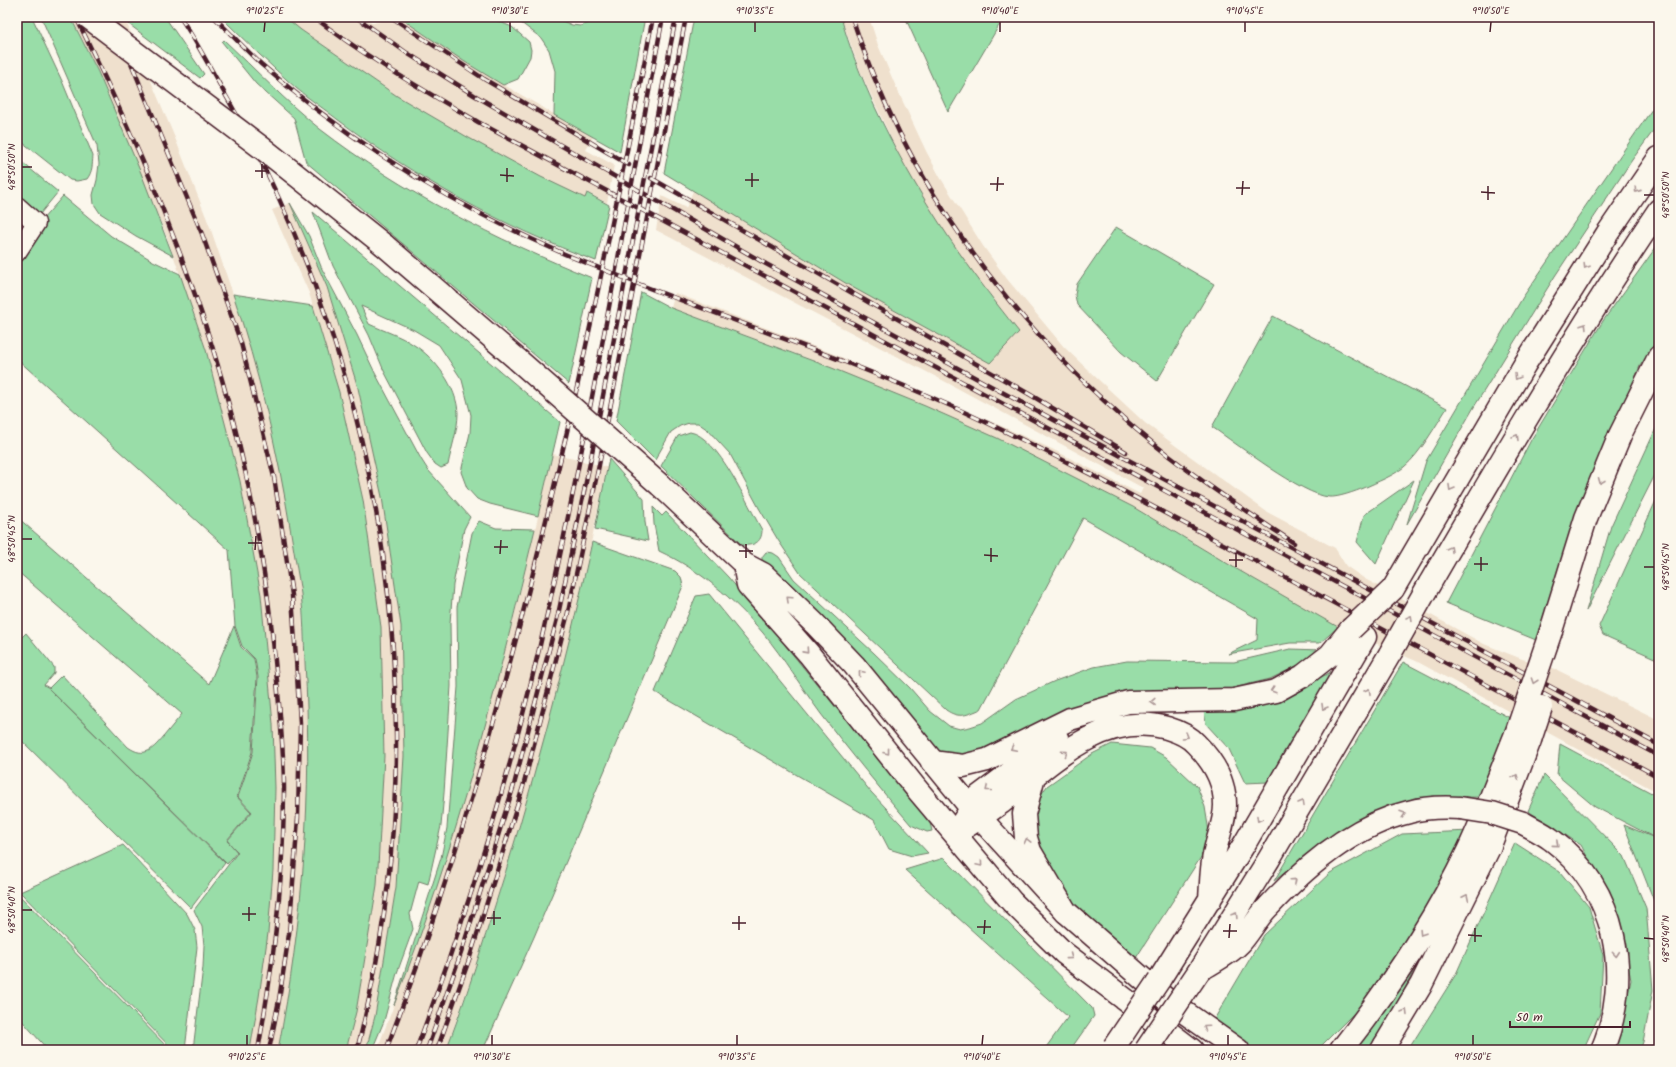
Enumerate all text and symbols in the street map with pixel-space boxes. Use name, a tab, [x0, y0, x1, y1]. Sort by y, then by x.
text: 9°10'25"E	[246, 3, 285, 19]
text: 9°10'30"E	[491, 3, 530, 19]
text: 9°10'35"E	[736, 3, 775, 19]
text: 9°10'40"E	[981, 3, 1020, 19]
text: 9°10'45"E	[1226, 3, 1265, 19]
text: 9°10'50"E	[1472, 3, 1511, 19]
text: 48°50'50"N	[4, 143, 20, 191]
text: 48°50'50"N	[1658, 171, 1674, 219]
one-way arrow	[1635, 186, 1642, 193]
one-way arrow	[1584, 262, 1591, 269]
one-way arrow	[1579, 324, 1586, 331]
one-way arrow	[1515, 373, 1522, 380]
one-way arrow	[1511, 434, 1518, 441]
one-way arrow	[1598, 478, 1606, 485]
one-way arrow	[1448, 484, 1455, 492]
text: 48°50'45"N	[4, 515, 20, 563]
text: 48°50'45"N	[1658, 543, 1674, 591]
one-way arrow	[1445, 546, 1452, 553]
one-way arrow	[786, 596, 794, 604]
one-way arrow	[1406, 615, 1413, 622]
one-way arrow	[801, 646, 808, 653]
one-way arrow	[858, 671, 865, 678]
one-way arrow	[1530, 677, 1539, 684]
one-way arrow	[1270, 686, 1277, 694]
one-way arrow	[1363, 688, 1370, 695]
one-way arrow	[1150, 697, 1156, 706]
one-way arrow	[1322, 703, 1329, 710]
one-way arrow	[1182, 732, 1189, 739]
one-way arrow	[1010, 743, 1018, 751]
one-way arrow	[883, 747, 890, 754]
one-way arrow	[1060, 751, 1067, 758]
one-way arrow	[1512, 773, 1520, 780]
one-way arrow	[985, 784, 993, 791]
one-way arrow	[1297, 800, 1304, 807]
one-way arrow	[1400, 810, 1407, 818]
one-way arrow	[1256, 815, 1263, 822]
one-way arrow	[1023, 838, 1032, 845]
one-way arrow	[1551, 839, 1558, 846]
one-way arrow	[976, 859, 983, 866]
one-way arrow	[1289, 878, 1297, 886]
text: 48°50'40"N	[4, 886, 20, 934]
one-way arrow	[1461, 893, 1469, 901]
one-way arrow	[1230, 912, 1237, 919]
text: 48°50'40"N	[1658, 915, 1674, 963]
one-way arrow	[1419, 929, 1426, 936]
one-way arrow	[1612, 951, 1621, 958]
one-way arrow	[1066, 953, 1073, 960]
scale bar	[1510, 1003, 1630, 1029]
text: 50 m	[1516, 1008, 1543, 1027]
one-way arrow	[1401, 1009, 1408, 1016]
one-way arrow	[1203, 1025, 1210, 1032]
text: 9°10'25"E	[228, 1049, 267, 1065]
text: 9°10'30"E	[473, 1049, 512, 1065]
text: 9°10'35"E	[718, 1049, 757, 1065]
text: 9°10'40"E	[963, 1049, 1002, 1065]
text: 9°10'45"E	[1209, 1049, 1248, 1065]
text: 9°10'50"E	[1454, 1049, 1493, 1065]

